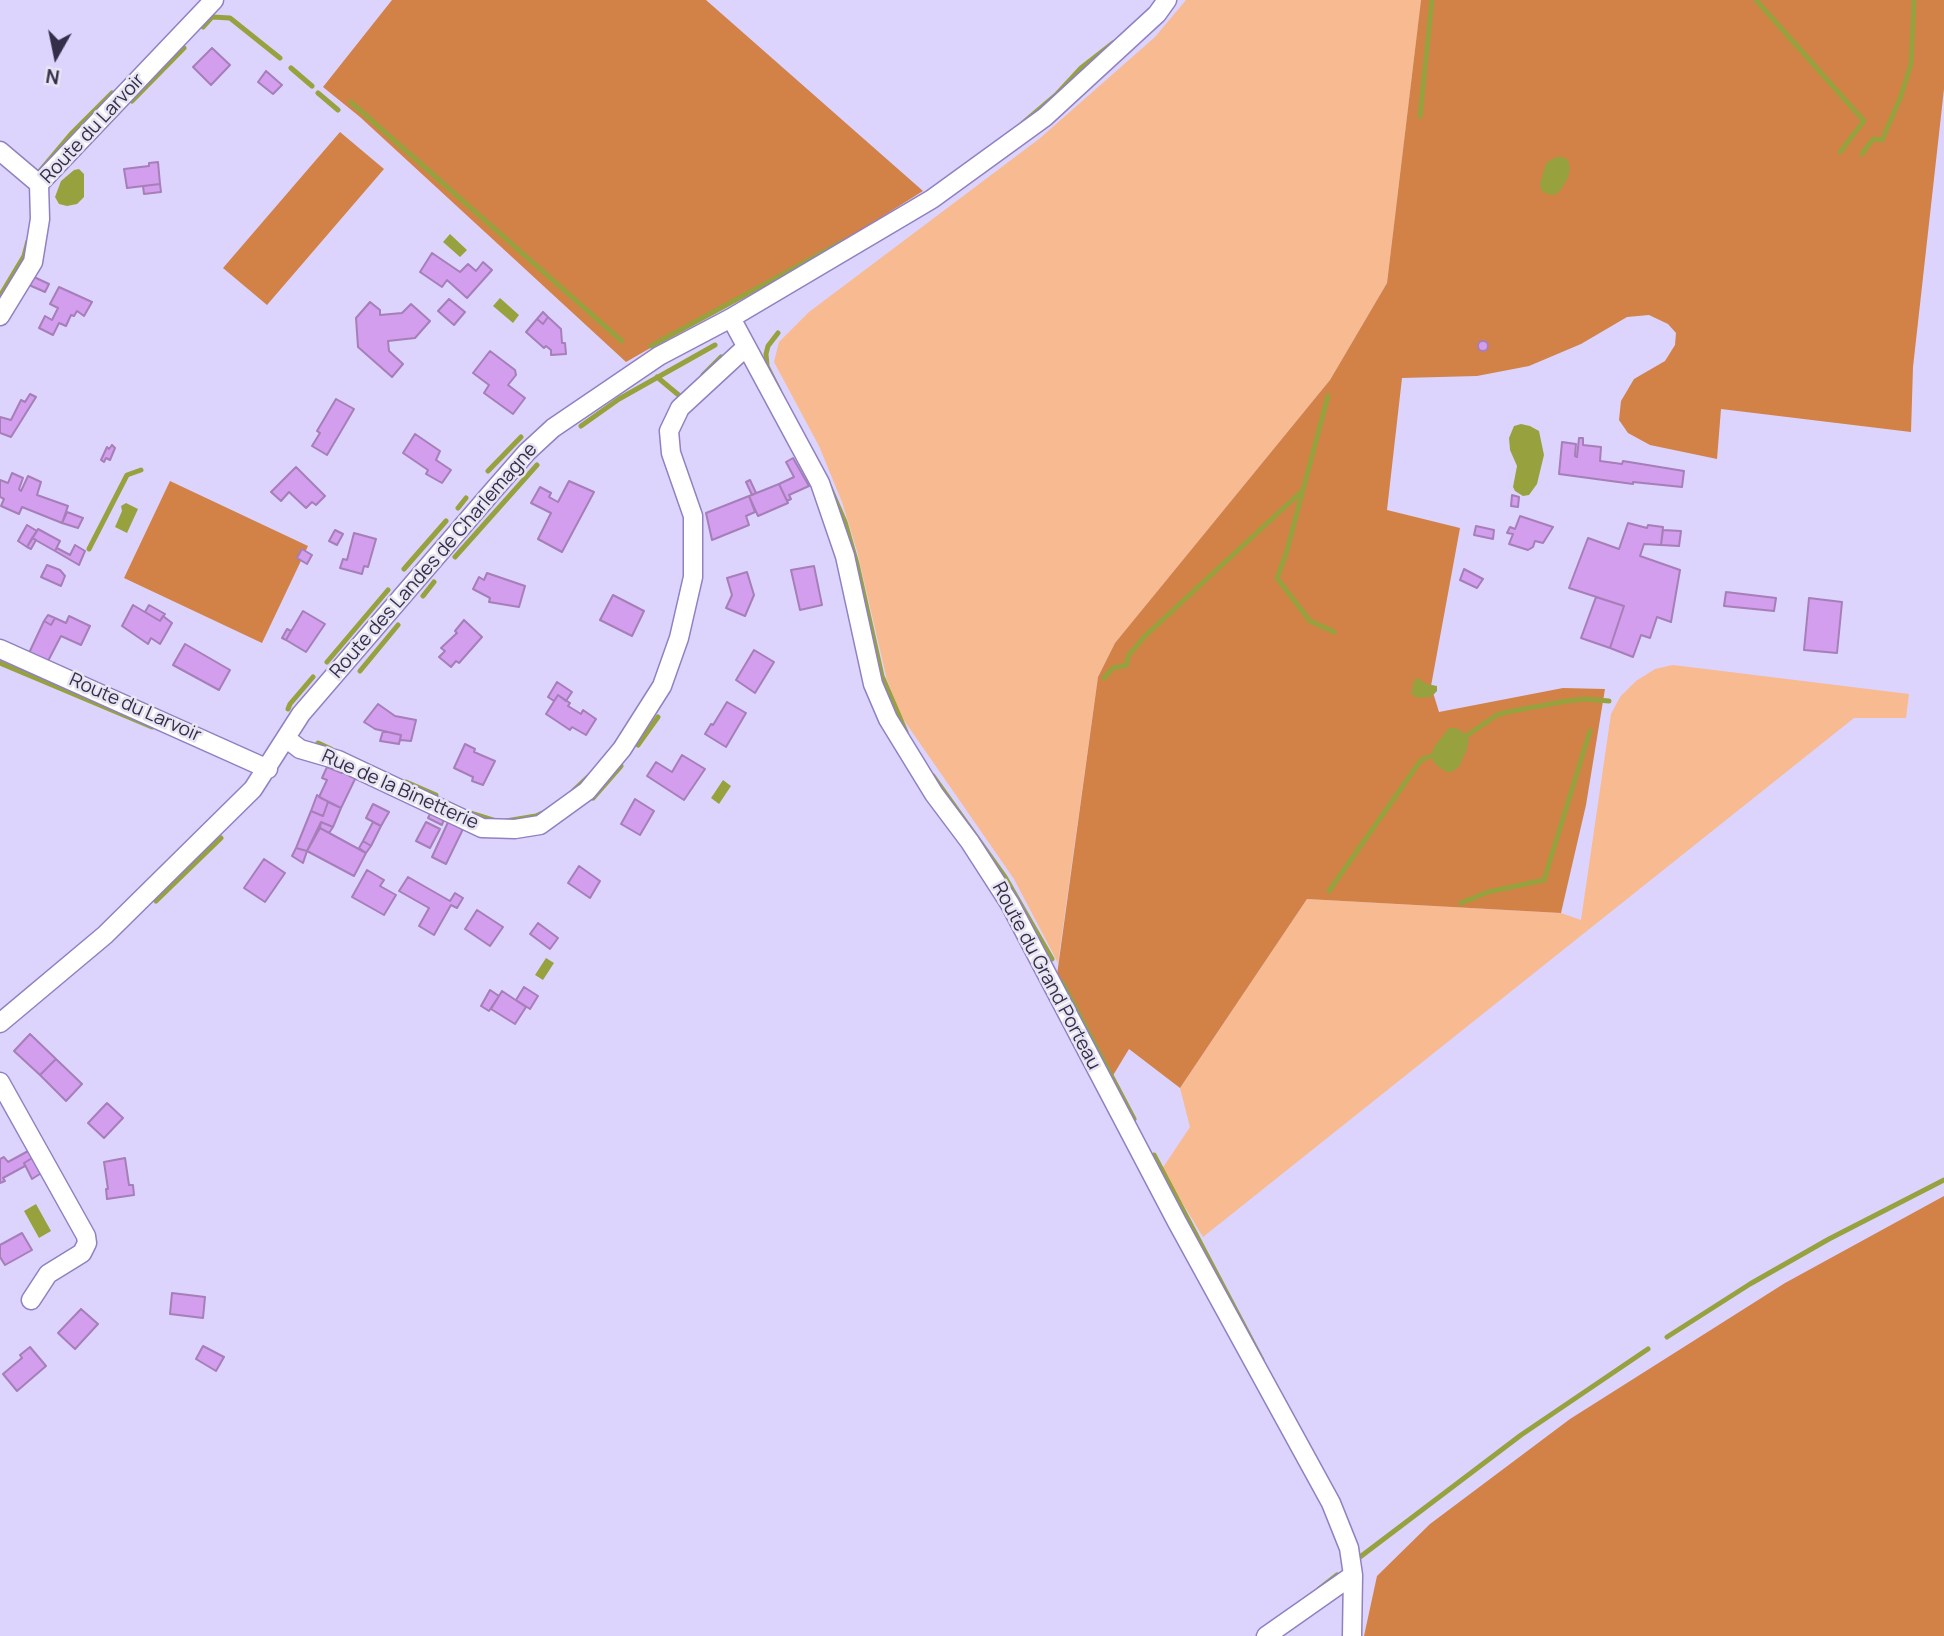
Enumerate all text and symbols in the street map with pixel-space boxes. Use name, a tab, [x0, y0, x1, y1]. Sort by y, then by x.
north arrow	[21, 21, 91, 91]
text: N	[44, 63, 61, 91]
street label: Route du Larvoir	[36, 69, 150, 189]
street label: Route des Landes de Charlemagne	[326, 439, 542, 683]
street label: Route du Larvoir	[66, 669, 204, 747]
street label: Rue de la Binetterie	[318, 745, 482, 835]
street label: Route du Grand Porteau	[987, 878, 1105, 1074]

